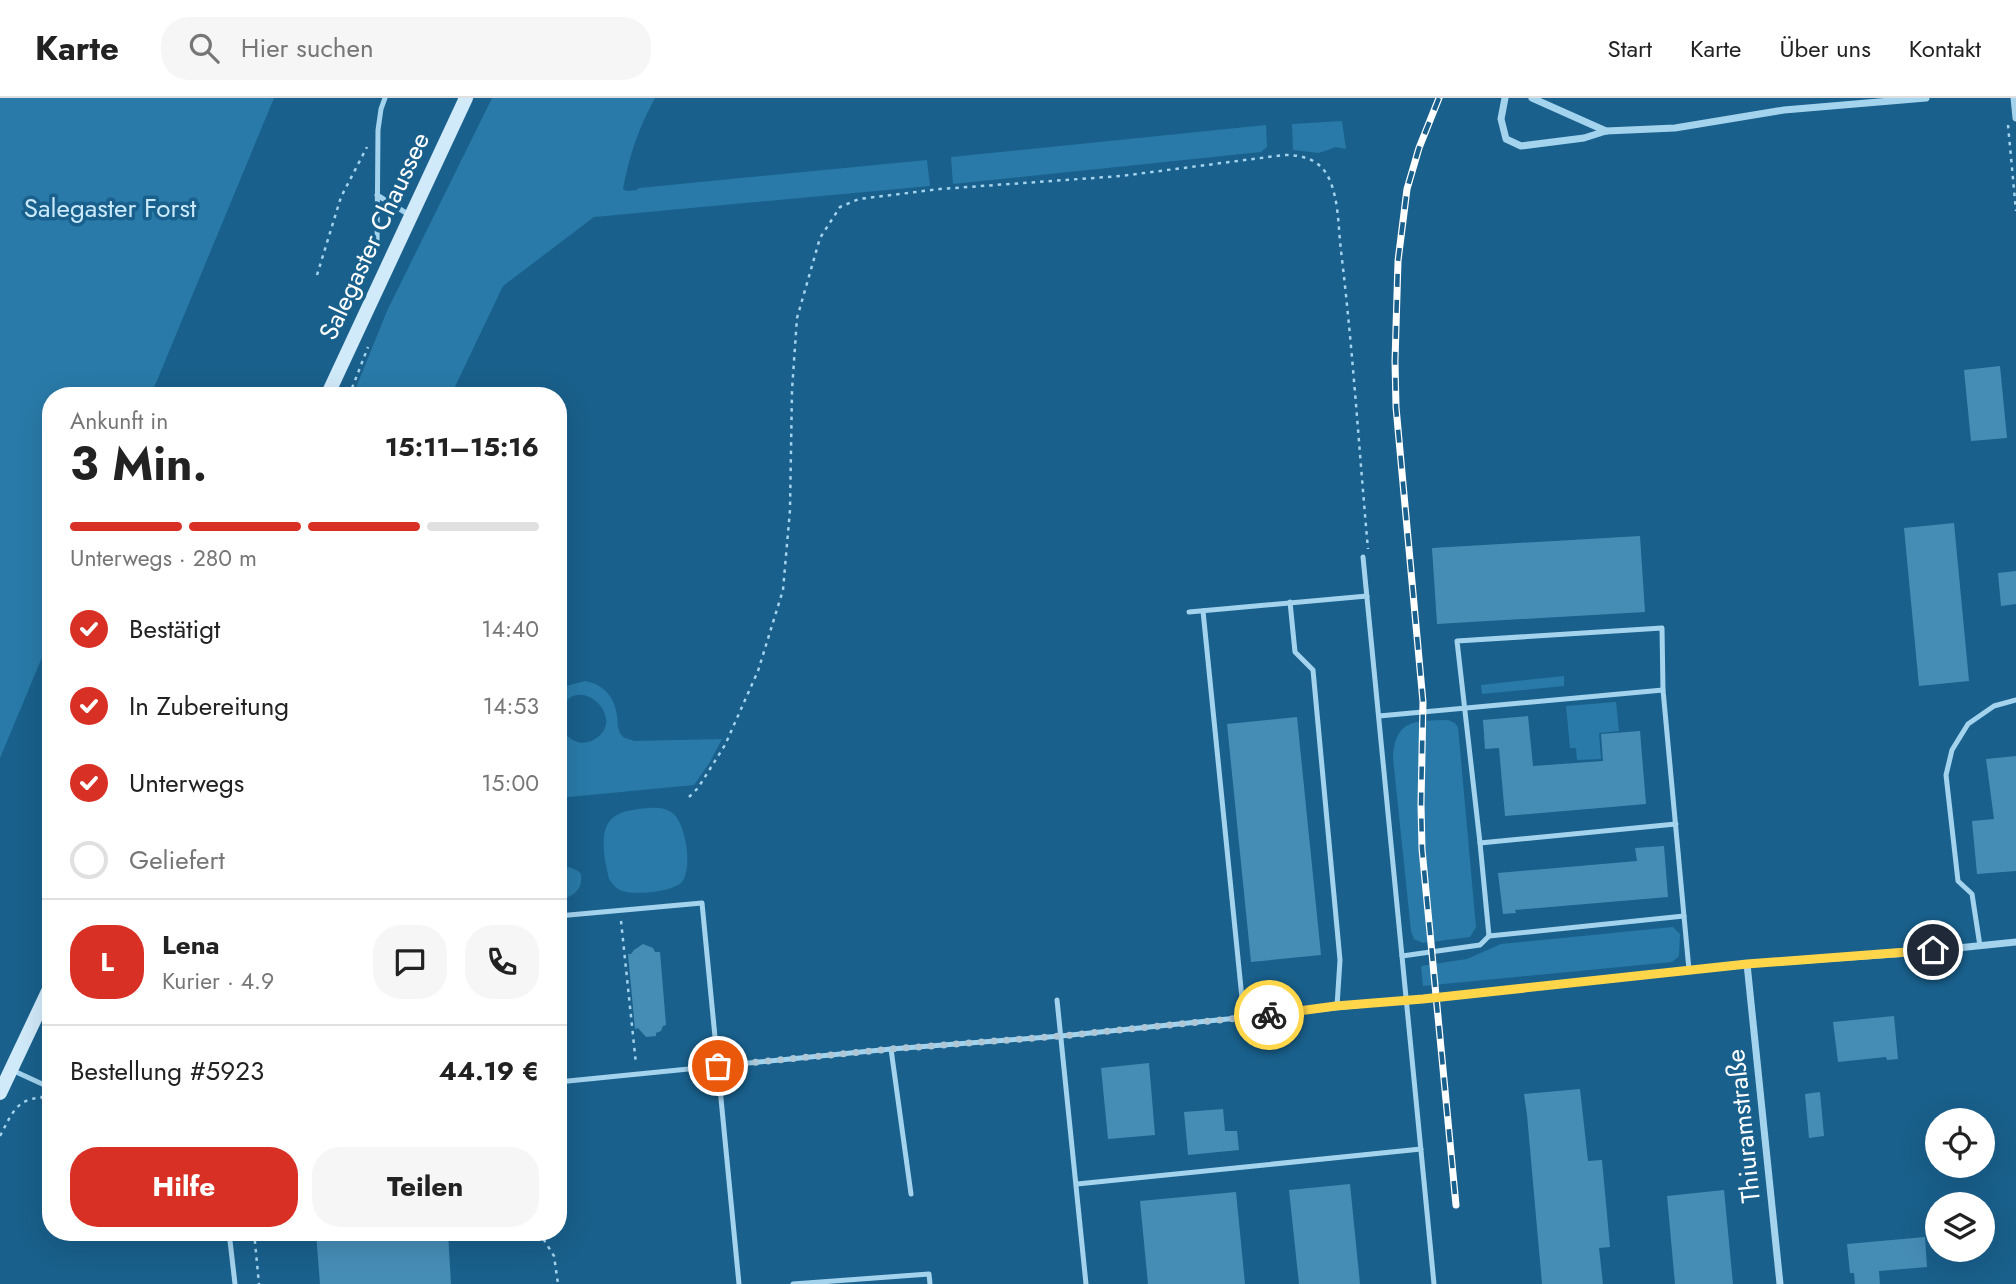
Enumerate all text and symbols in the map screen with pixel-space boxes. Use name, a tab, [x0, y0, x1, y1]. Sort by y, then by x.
search box	[161, 17, 651, 80]
text: Karte	[35, 25, 119, 72]
icon: search	[185, 29, 223, 67]
text: Hier suchen	[241, 29, 374, 67]
text: Start	[1608, 31, 1652, 66]
text: Karte	[1690, 31, 1741, 66]
text: Über uns	[1779, 31, 1871, 66]
text: Kontakt	[1909, 31, 1981, 66]
street label: Salegaster Chaussee	[309, 126, 439, 346]
park label: Salegaster Forst	[24, 189, 197, 227]
text: Ankunft in	[70, 404, 168, 438]
text: 15:11–15:16	[385, 428, 539, 466]
text: 3 Min.	[70, 431, 207, 497]
text: Unterwegs · 280 m	[70, 541, 257, 575]
icon: check	[70, 610, 108, 648]
text: Bestätigt	[129, 610, 220, 648]
text: 14:40	[481, 612, 539, 646]
icon: check	[70, 687, 108, 725]
text: In Zubereitung	[129, 687, 289, 725]
text: 14:53	[483, 689, 539, 723]
icon: check	[70, 764, 108, 802]
text: Unterwegs	[129, 764, 244, 802]
text: 15:00	[481, 766, 539, 800]
text: Geliefert	[129, 841, 225, 879]
pin	[1903, 920, 1963, 980]
button: chat	[373, 925, 447, 999]
button: phone	[465, 925, 539, 999]
text: Lena	[162, 926, 220, 964]
icon: home	[1914, 931, 1952, 969]
text: L	[100, 943, 114, 981]
text: Kurier · 4.9	[162, 964, 274, 998]
courier	[1234, 980, 1304, 1050]
icon: bike	[1250, 996, 1288, 1034]
pin	[688, 1036, 748, 1096]
icon: bag	[699, 1047, 737, 1085]
street label: Thiuramstraße	[1716, 1047, 1770, 1205]
text: Bestellung #5923	[70, 1052, 264, 1090]
text: 44.19 €	[439, 1052, 539, 1090]
map controls	[1925, 1108, 1995, 1262]
button: locate	[1925, 1108, 1995, 1178]
button: Hilfe	[70, 1147, 298, 1227]
button: Teilen	[312, 1147, 539, 1227]
button: layers	[1925, 1192, 1995, 1262]

